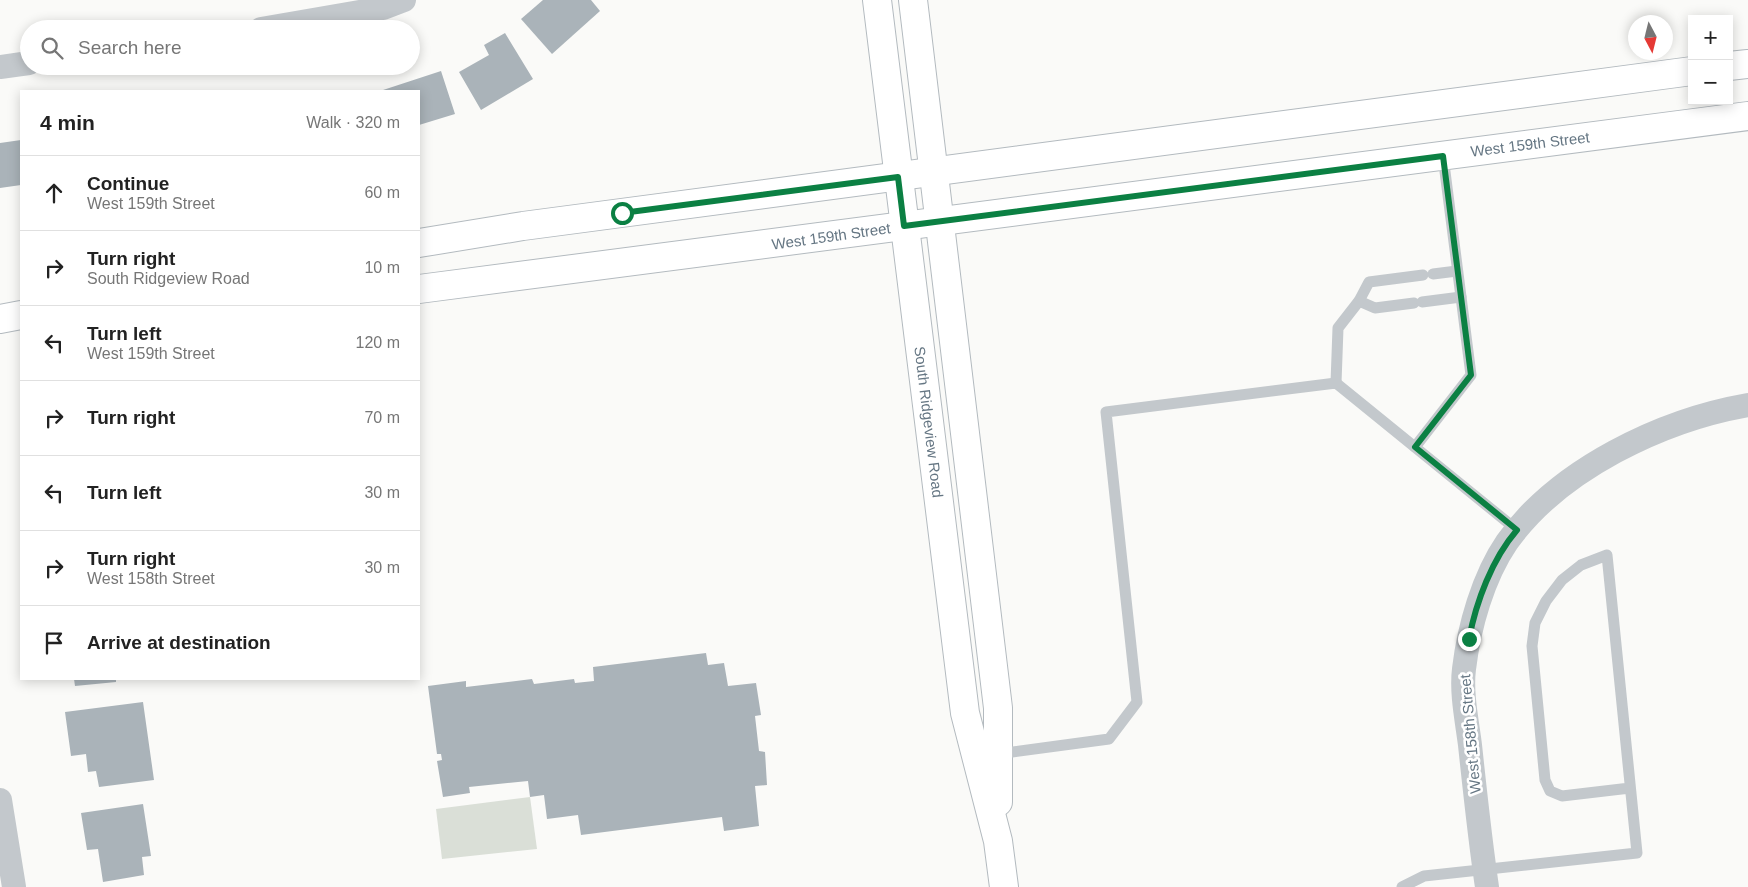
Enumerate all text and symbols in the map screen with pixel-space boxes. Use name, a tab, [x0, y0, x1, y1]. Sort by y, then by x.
north arrow	[1628, 15, 1673, 60]
map controls	[1688, 15, 1733, 105]
button: +	[1688, 15, 1733, 60]
search box	[20, 20, 420, 75]
icon: search	[38, 34, 66, 62]
text: Search here	[78, 37, 182, 58]
button: −	[1688, 60, 1733, 105]
text: 4 min	[40, 111, 95, 134]
text: Walk · 320 m	[306, 114, 400, 131]
street label: West 159th Street	[1470, 128, 1591, 160]
text: Continue	[87, 173, 169, 194]
icon: ahead	[40, 179, 68, 207]
text: 60 m	[364, 184, 400, 201]
text: West 159th Street	[87, 195, 215, 212]
route start	[611, 202, 634, 225]
street label: West 159th Street	[771, 219, 892, 253]
text: Turn right	[87, 248, 175, 269]
icon: right	[40, 254, 68, 282]
text: 10 m	[364, 259, 400, 276]
text: South Ridgeview Road	[87, 270, 250, 287]
text: Turn left	[87, 323, 162, 344]
icon: left	[40, 329, 68, 357]
text: 120 m	[356, 334, 400, 351]
text: West 159th Street	[87, 345, 215, 362]
street label: South Ridgeview Road	[911, 345, 947, 499]
icon: right	[40, 404, 68, 432]
text: Turn right	[87, 407, 175, 428]
text: 70 m	[364, 409, 400, 426]
icon: left	[40, 479, 68, 507]
text: Turn left	[87, 482, 162, 503]
text: 30 m	[364, 484, 400, 501]
text: Turn right	[87, 548, 175, 569]
icon: right	[40, 554, 68, 582]
text: 30 m	[364, 559, 400, 576]
text: West 158th Street	[87, 570, 215, 587]
route end	[1458, 628, 1481, 651]
icon: arrive	[40, 629, 68, 657]
text: Arrive at destination	[87, 632, 271, 653]
street label: West 158th Street	[1456, 673, 1484, 794]

